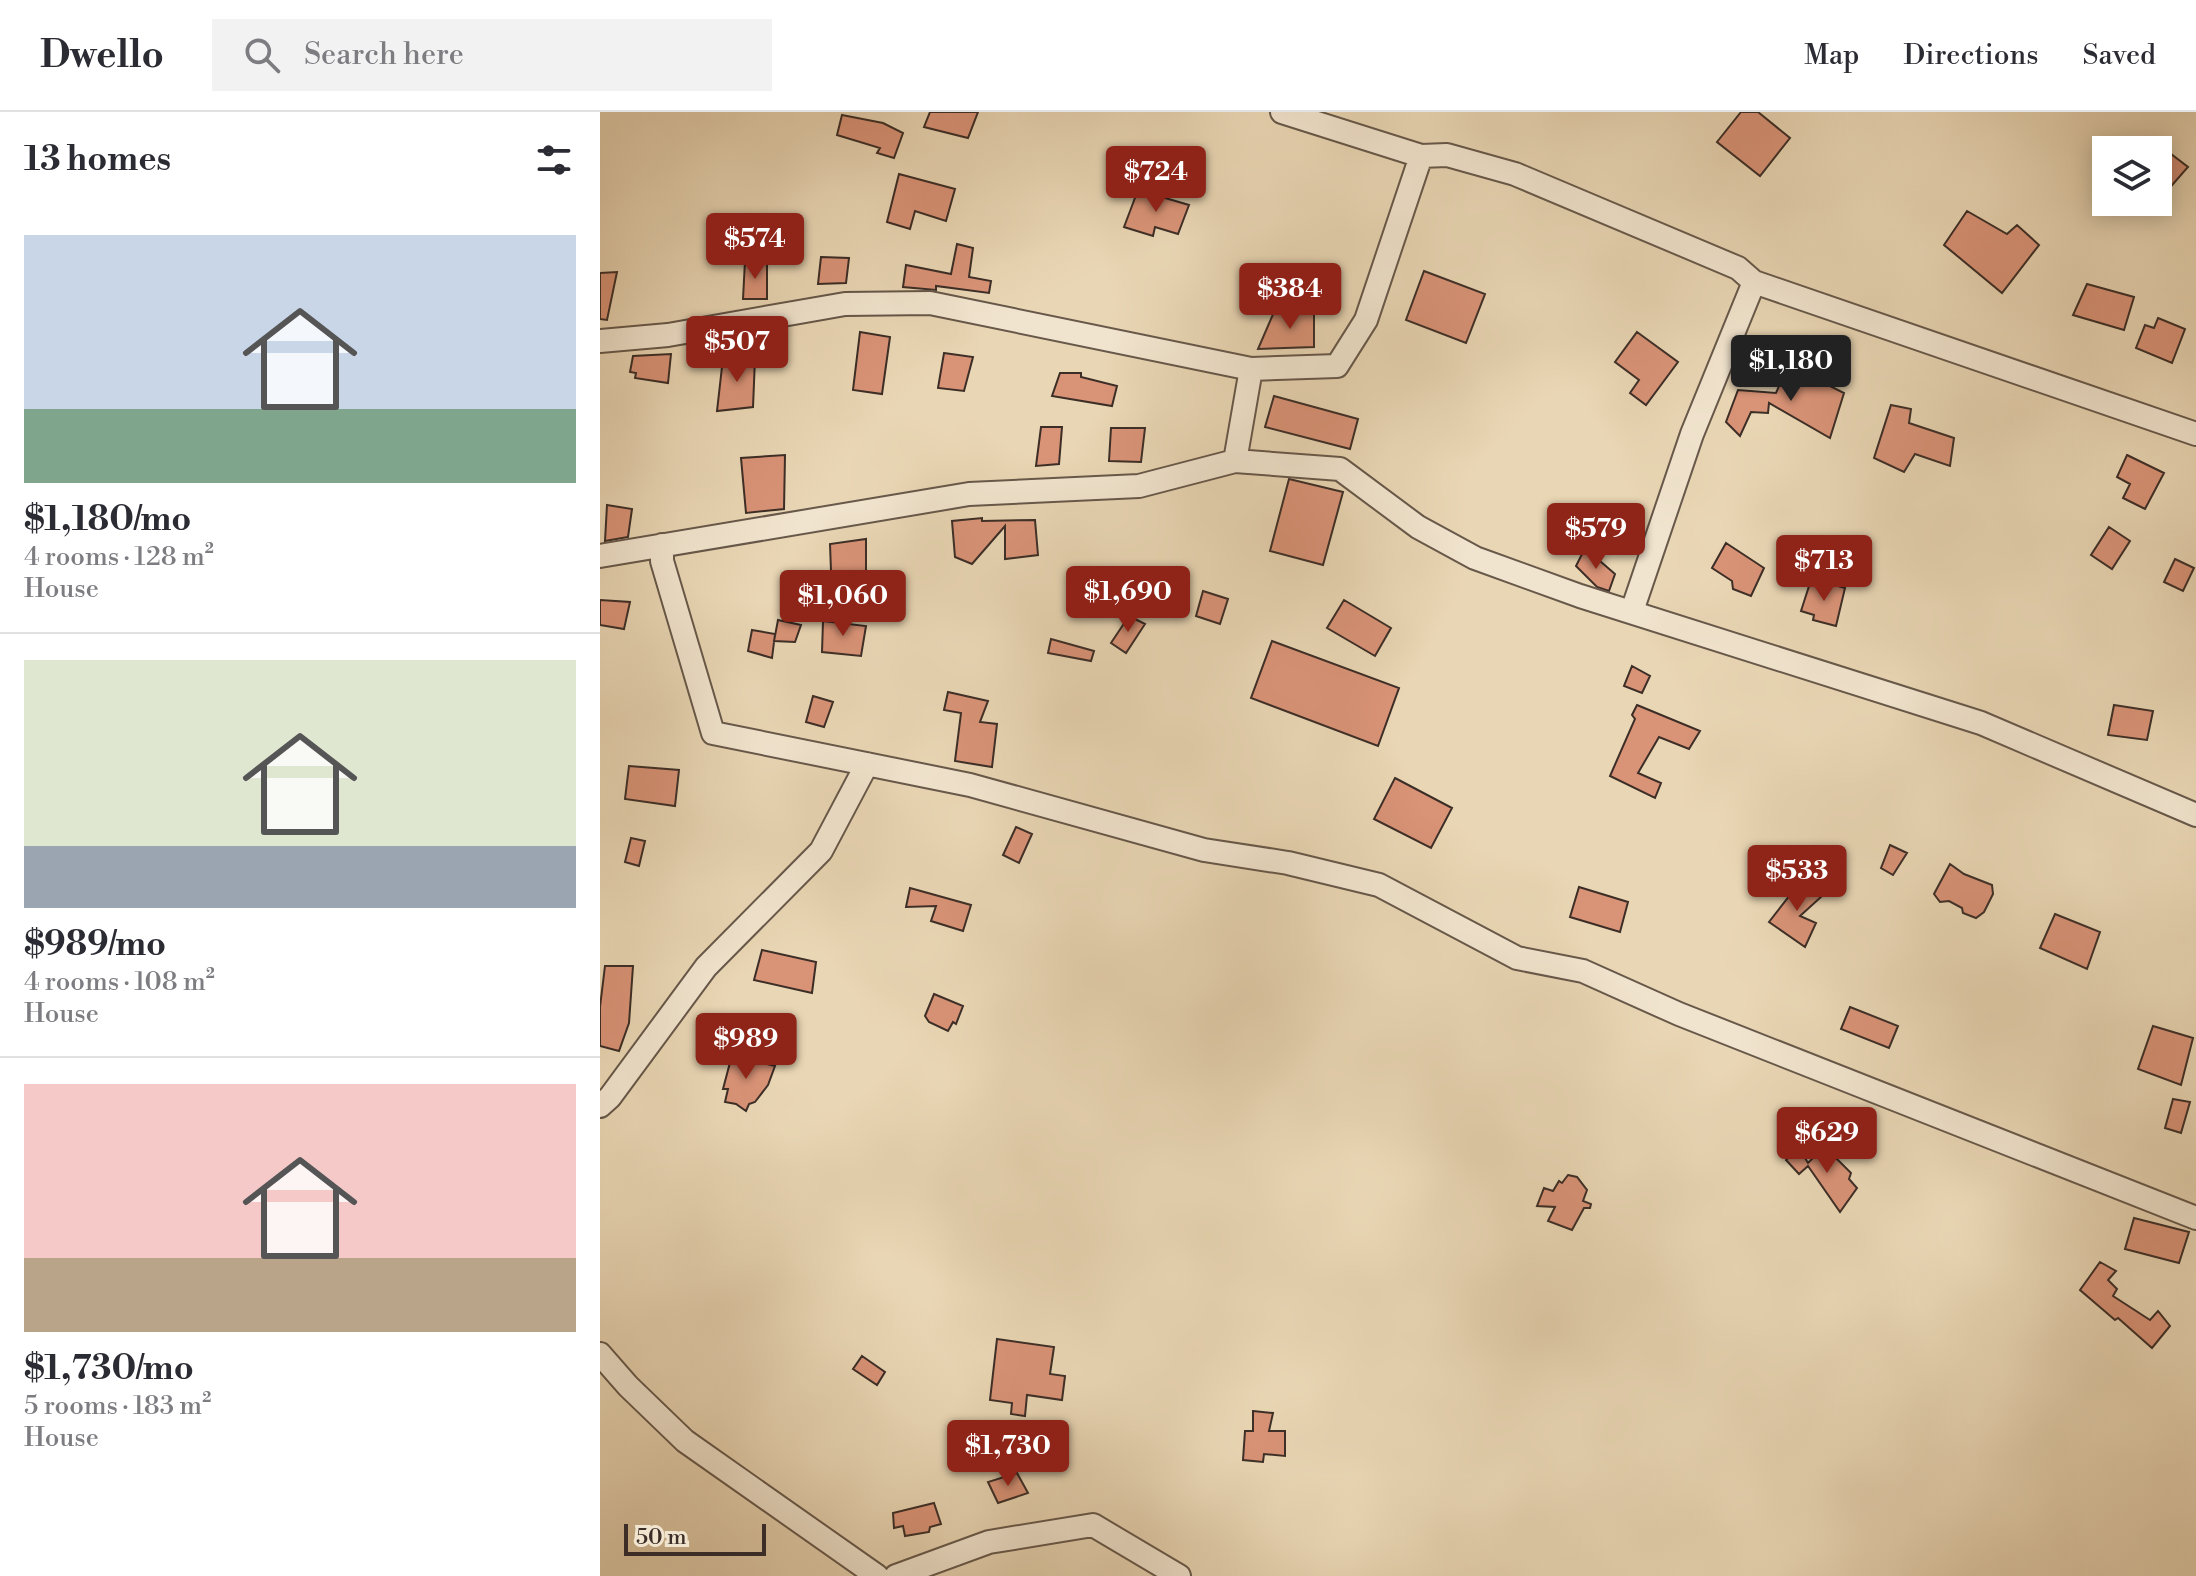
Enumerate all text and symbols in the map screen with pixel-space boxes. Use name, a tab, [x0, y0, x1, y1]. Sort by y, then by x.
search box	[212, 19, 772, 91]
text: Dwello	[40, 32, 164, 79]
icon: search	[240, 33, 284, 77]
text: Search here	[304, 36, 464, 74]
text: Map	[1804, 38, 1859, 73]
text: Directions	[1903, 38, 2038, 73]
text: Saved	[2082, 38, 2156, 73]
map controls	[2092, 136, 2172, 216]
button: layers	[2092, 136, 2172, 216]
icon: filters	[532, 138, 576, 182]
text: 13 homes	[24, 139, 171, 181]
pin: $724	[1109, 146, 1203, 214]
text: $724	[1124, 156, 1188, 188]
pin: $574	[708, 213, 802, 281]
text: $574	[724, 223, 786, 255]
pin: $384	[1243, 263, 1337, 331]
text: $384	[1257, 273, 1323, 305]
icon: home	[228, 287, 372, 431]
pin: $507	[690, 316, 784, 384]
text: $507	[704, 326, 770, 358]
pin: $1,180	[1726, 335, 1856, 403]
text: $1,180	[1749, 345, 1833, 377]
text: $1,180/mo	[24, 499, 191, 541]
pin: $579	[1549, 503, 1643, 571]
text: $579	[1565, 513, 1627, 545]
pin: $713	[1777, 535, 1871, 603]
text: 4 rooms · 128 m²	[24, 541, 214, 573]
text: $713	[1794, 545, 1854, 577]
pin: $1,690	[1063, 566, 1193, 634]
pin: $1,060	[778, 570, 908, 638]
text: House	[24, 573, 99, 605]
text: $1,690	[1084, 576, 1172, 608]
text: $1,060	[798, 580, 888, 612]
icon: home	[228, 712, 372, 856]
pin: $533	[1750, 845, 1844, 913]
text: $533	[1766, 855, 1828, 887]
text: $989/mo	[24, 924, 166, 966]
text: 4 rooms · 108 m²	[24, 966, 215, 998]
text: House	[24, 998, 99, 1030]
pin: $989	[699, 1013, 793, 1081]
text: $989	[714, 1023, 778, 1055]
pin: $629	[1780, 1107, 1874, 1175]
text: $629	[1795, 1117, 1859, 1149]
icon: home	[228, 1136, 372, 1280]
text: $1,730/mo	[24, 1348, 194, 1390]
text: 5 rooms · 183 m²	[24, 1390, 211, 1422]
pin: $1,730	[943, 1420, 1073, 1488]
text: House	[24, 1422, 99, 1454]
text: $1,730	[965, 1430, 1051, 1462]
scale bar	[624, 1520, 766, 1556]
text: 50 m	[636, 1524, 687, 1551]

